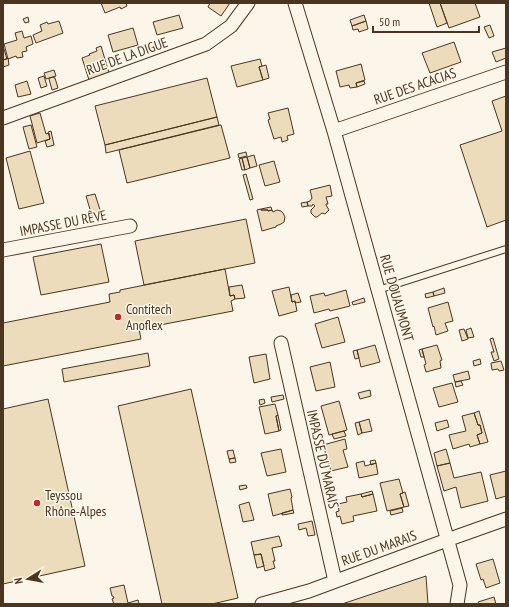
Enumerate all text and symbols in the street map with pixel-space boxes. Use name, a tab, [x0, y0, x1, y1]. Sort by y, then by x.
scale bar	[373, 8, 479, 34]
text: 50 m	[379, 14, 400, 29]
street label: RUE DE LA DIGUE	[84, 33, 170, 79]
street label: RUE DES ACACIAS	[371, 64, 459, 108]
street label: IMPASSE DU RÊVE	[18, 206, 108, 240]
street label: RUE DOUAUMONT	[376, 252, 418, 344]
place label: Contitech Anoflex	[126, 300, 172, 334]
marker: Contitech Anoflex	[113, 312, 123, 322]
street label: IMPASSE DU MARAIS	[303, 408, 343, 510]
place label: Teyssou Rhône-Alpes	[45, 486, 107, 520]
marker: Teyssou Rhône-Alpes	[32, 498, 42, 508]
street label: RUE DU MARAIS	[339, 526, 419, 570]
north arrow	[8, 559, 48, 599]
text: N	[11, 577, 26, 585]

